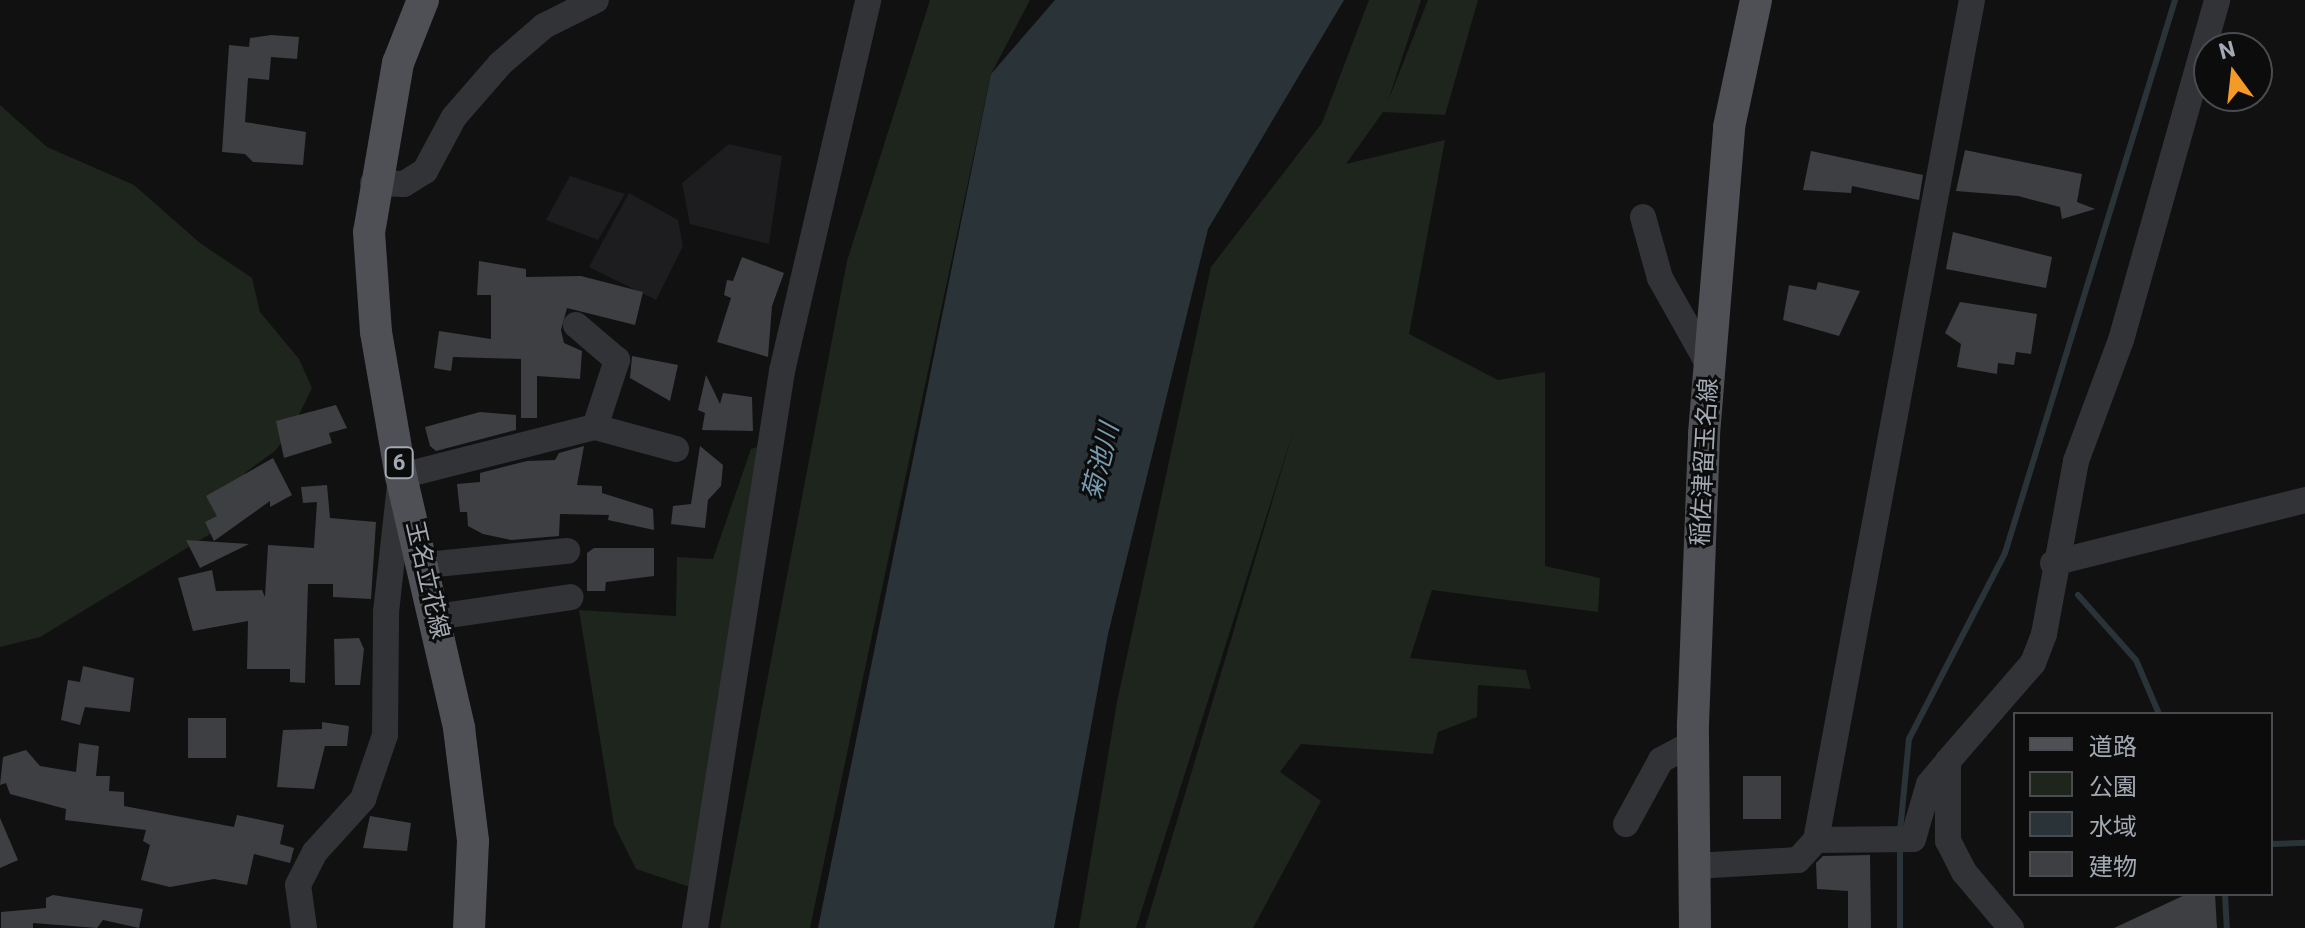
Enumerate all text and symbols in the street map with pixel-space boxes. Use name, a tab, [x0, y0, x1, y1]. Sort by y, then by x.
north arrow	[2193, 32, 2273, 112]
text: N	[2216, 36, 2238, 64]
street label: 稲佐津留玉名線	[1686, 377, 1724, 547]
water label: 菊池川	[1076, 420, 1126, 504]
road number: 6	[383, 445, 415, 481]
street label: 玉名立花線	[399, 518, 455, 642]
legend	[2013, 712, 2273, 896]
text: 道路	[2089, 733, 2137, 761]
text: 公園	[2089, 773, 2137, 801]
text: 水域	[2089, 813, 2137, 841]
text: 建物	[2089, 853, 2137, 881]

